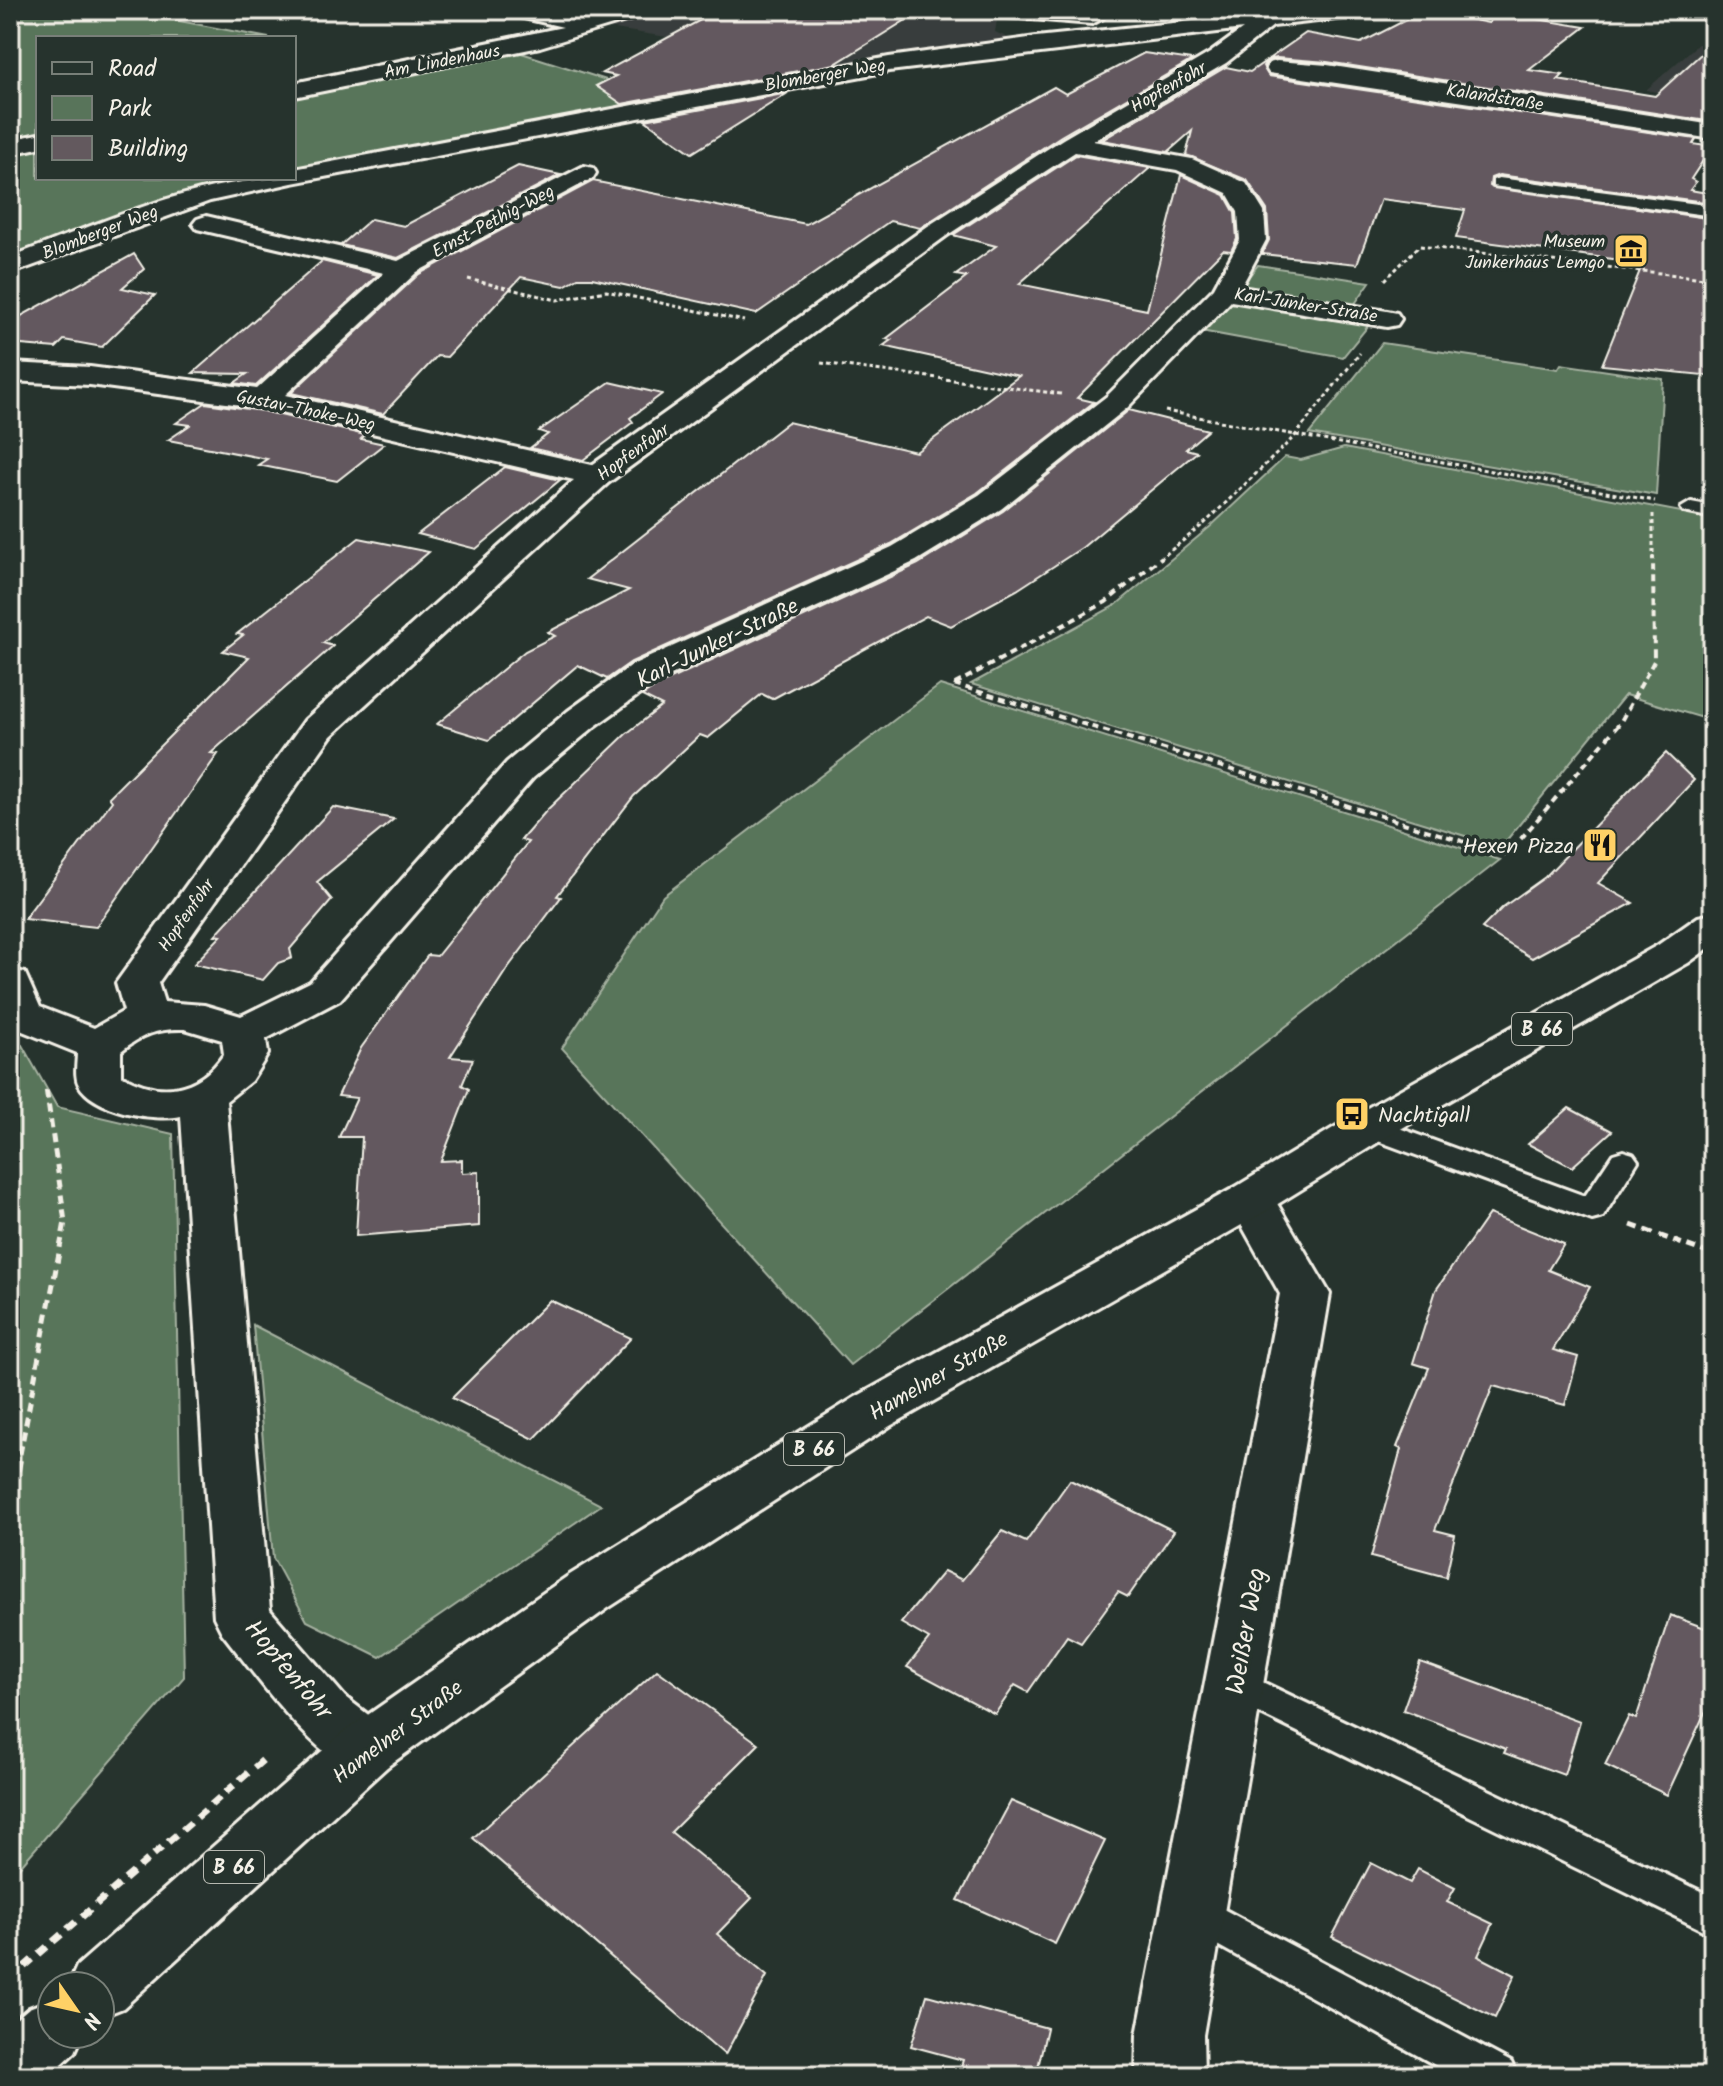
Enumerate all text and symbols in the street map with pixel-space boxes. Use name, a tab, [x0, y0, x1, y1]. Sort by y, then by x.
legend	[36, 36, 296, 180]
street label: Am Lindenhaus	[382, 37, 503, 88]
text: Road	[108, 50, 157, 89]
street label: Blomberger Weg	[762, 52, 888, 101]
street label: Hopfenfohr	[1125, 54, 1213, 122]
street label: Kalandstraße	[1444, 76, 1546, 120]
text: Park	[108, 90, 152, 129]
text: Building	[108, 130, 188, 169]
street label: Ernst-Pethig-Weg	[427, 178, 560, 267]
street label: Blomberger Weg	[38, 198, 163, 269]
place label: Museum Junkerhaus Lemgo	[1465, 228, 1605, 278]
museum icon: Museum Junkerhaus Lemgo	[1612, 232, 1650, 270]
street label: Karl-Junker-Straße	[1232, 281, 1379, 332]
street label: Gustav-Thoke-Weg	[233, 383, 378, 440]
street label: Hopfenfohr	[591, 416, 677, 490]
street label: Karl-Junker-Straße	[631, 590, 805, 699]
restaurant icon: Hexen Pizza	[1581, 826, 1619, 864]
place label: Hexen Pizza	[1463, 830, 1574, 865]
street label: Hopfenfohr	[151, 872, 224, 959]
road number: B 66	[1512, 1013, 1572, 1045]
bus stop icon: Nachtigall	[1333, 1095, 1371, 1133]
place label: Nachtigall	[1378, 1099, 1471, 1134]
street label: Hamelner Straße	[863, 1323, 1016, 1431]
road number: B 66	[784, 1433, 844, 1465]
street label: Weißer Weg	[1215, 1564, 1279, 1698]
street label: Hopfenfohr	[232, 1610, 343, 1731]
street label: Hamelner Straße	[326, 1672, 471, 1794]
road number: B 66	[204, 1851, 264, 1883]
north arrow	[36, 1970, 116, 2050]
text: N	[72, 2004, 109, 2035]

